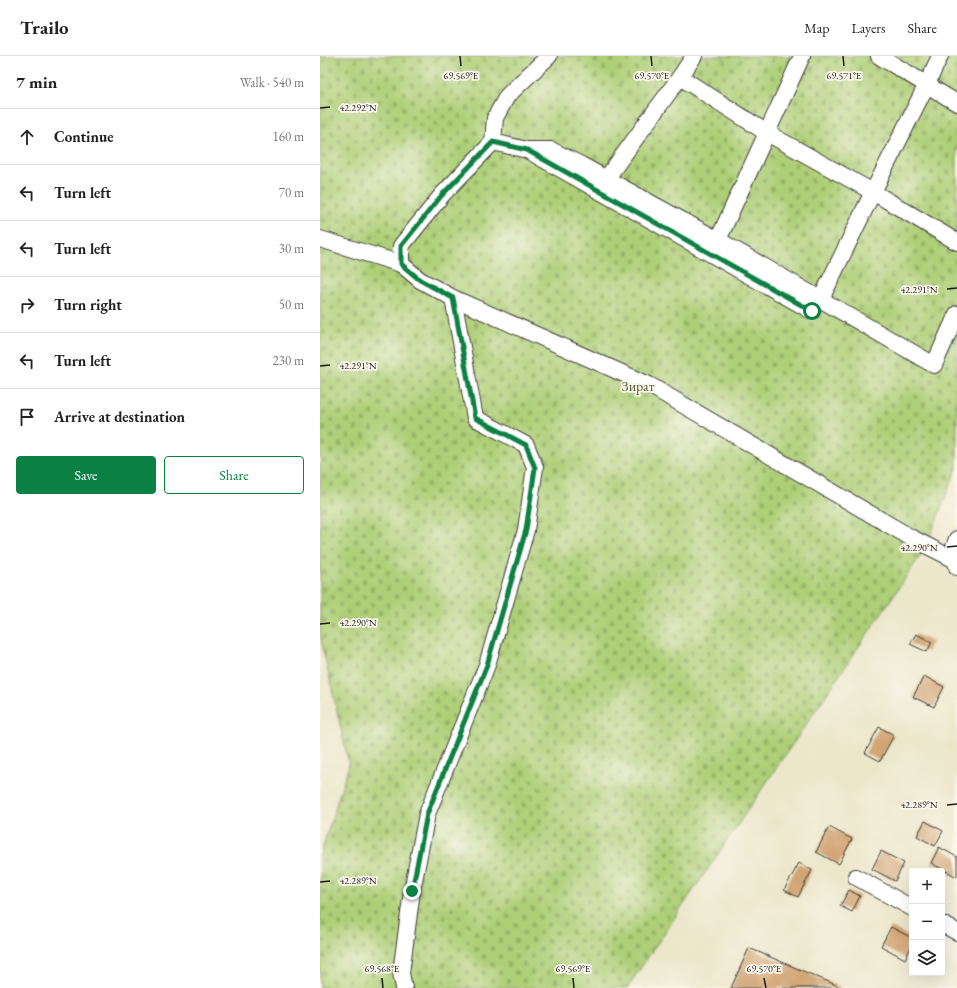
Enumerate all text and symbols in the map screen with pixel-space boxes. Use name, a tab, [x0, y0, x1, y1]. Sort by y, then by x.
text: Trailo	[20, 15, 69, 40]
text: Map	[804, 19, 829, 37]
text: Layers	[851, 19, 886, 37]
text: Share	[908, 19, 937, 37]
text: 69.569°E	[444, 69, 479, 82]
text: 69.570°E	[635, 69, 670, 82]
text: 69.571°E	[827, 69, 862, 82]
text: 7 min	[16, 71, 57, 93]
text: Walk · 540 m	[240, 74, 304, 91]
text: 42.292°N	[339, 101, 377, 114]
icon: ahead	[16, 126, 38, 148]
text: Continue	[54, 127, 114, 146]
text: 160 m	[273, 128, 304, 145]
icon: left	[16, 182, 38, 204]
text: Turn left	[54, 183, 111, 202]
text: 70 m	[279, 184, 304, 201]
icon: left	[16, 238, 38, 260]
text: Turn left	[54, 239, 111, 258]
text: 30 m	[279, 240, 304, 257]
text: 42.291°N	[900, 283, 938, 296]
icon: right	[16, 294, 38, 316]
text: Turn right	[54, 295, 122, 314]
text: 50 m	[279, 296, 304, 313]
route start	[803, 302, 821, 320]
icon: left	[16, 350, 38, 372]
text: Turn left	[54, 351, 111, 370]
text: 230 m	[273, 352, 304, 369]
text: 42.291°N	[339, 359, 377, 372]
park label: Зират	[622, 377, 655, 395]
icon: arrive	[16, 406, 38, 428]
text: Arrive at destination	[54, 407, 185, 426]
button: Save	[16, 456, 156, 494]
button: Share	[164, 456, 304, 494]
text: 42.290°N	[900, 541, 938, 554]
text: 42.290°N	[339, 616, 377, 629]
text: 42.289°N	[900, 798, 938, 811]
map controls	[909, 868, 945, 976]
button: +	[909, 868, 945, 904]
text: 42.289°N	[339, 874, 377, 887]
route end	[403, 882, 421, 900]
button: −	[909, 904, 945, 940]
button: layers	[909, 940, 945, 976]
text: 69.568°E	[365, 962, 400, 975]
text: 69.569°E	[556, 962, 591, 975]
text: 69.570°E	[747, 962, 782, 975]

